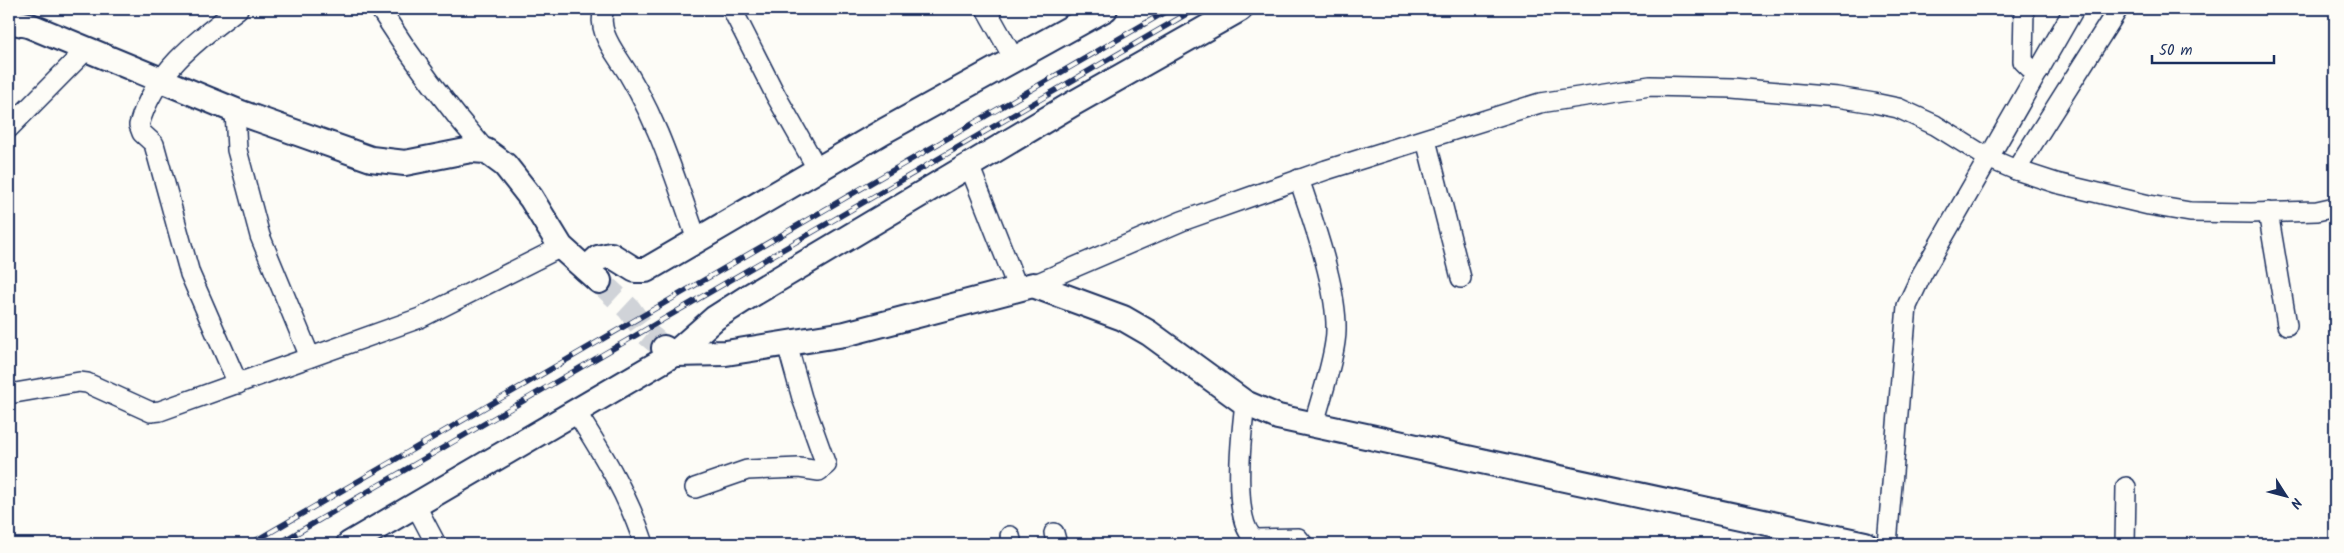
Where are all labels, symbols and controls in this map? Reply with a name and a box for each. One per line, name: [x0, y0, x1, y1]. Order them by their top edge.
scale bar: [2152, 32, 2274, 64]
text: 50 m: [2159, 39, 2193, 63]
north arrow: [2262, 470, 2312, 520]
text: N: [2284, 493, 2307, 513]

